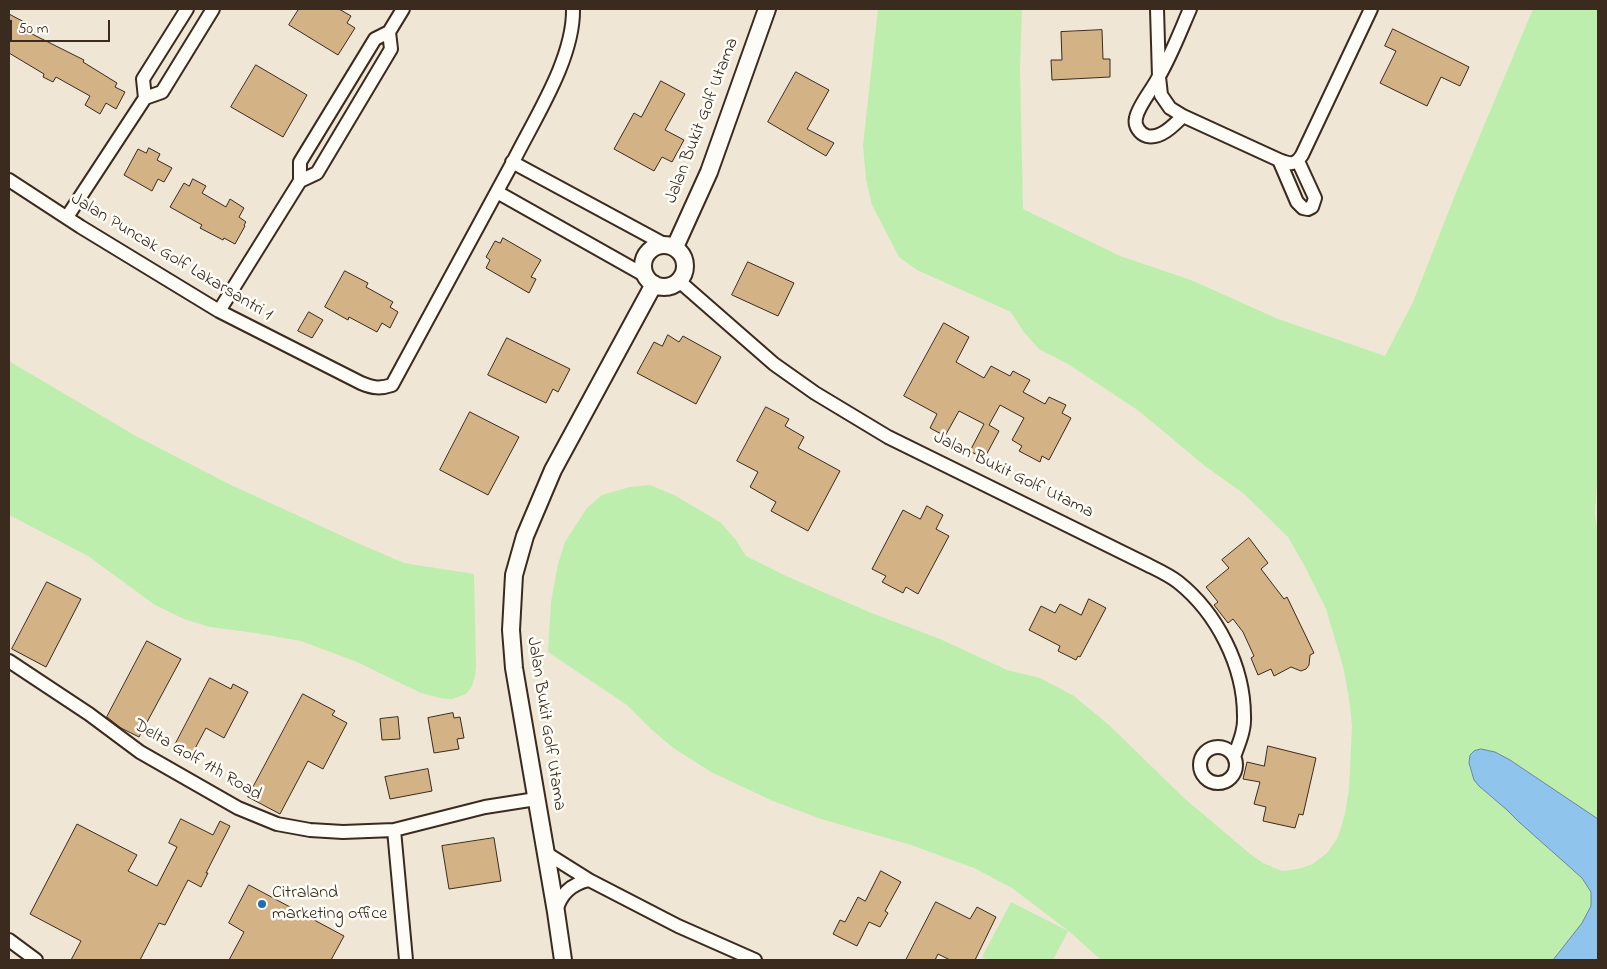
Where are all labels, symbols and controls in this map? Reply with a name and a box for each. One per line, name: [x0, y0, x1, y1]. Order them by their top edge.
scale bar: [12, 10, 112, 42]
text: 50 m: [18, 18, 48, 40]
street label: Jalan Bukit Golf Utama: [661, 35, 745, 207]
street label: Jalan Puncak Golf Lakarsantri 1: [66, 189, 276, 327]
street label: Jalan Bukit Golf Utama: [929, 428, 1097, 524]
street label: Jalan Bukit Golf Utama: [521, 636, 569, 812]
street label: Delta Golf 1th Road: [129, 716, 265, 806]
place label: Citraland marketing office: [272, 883, 387, 926]
marker: Citraland marketing office: [256, 898, 268, 910]

